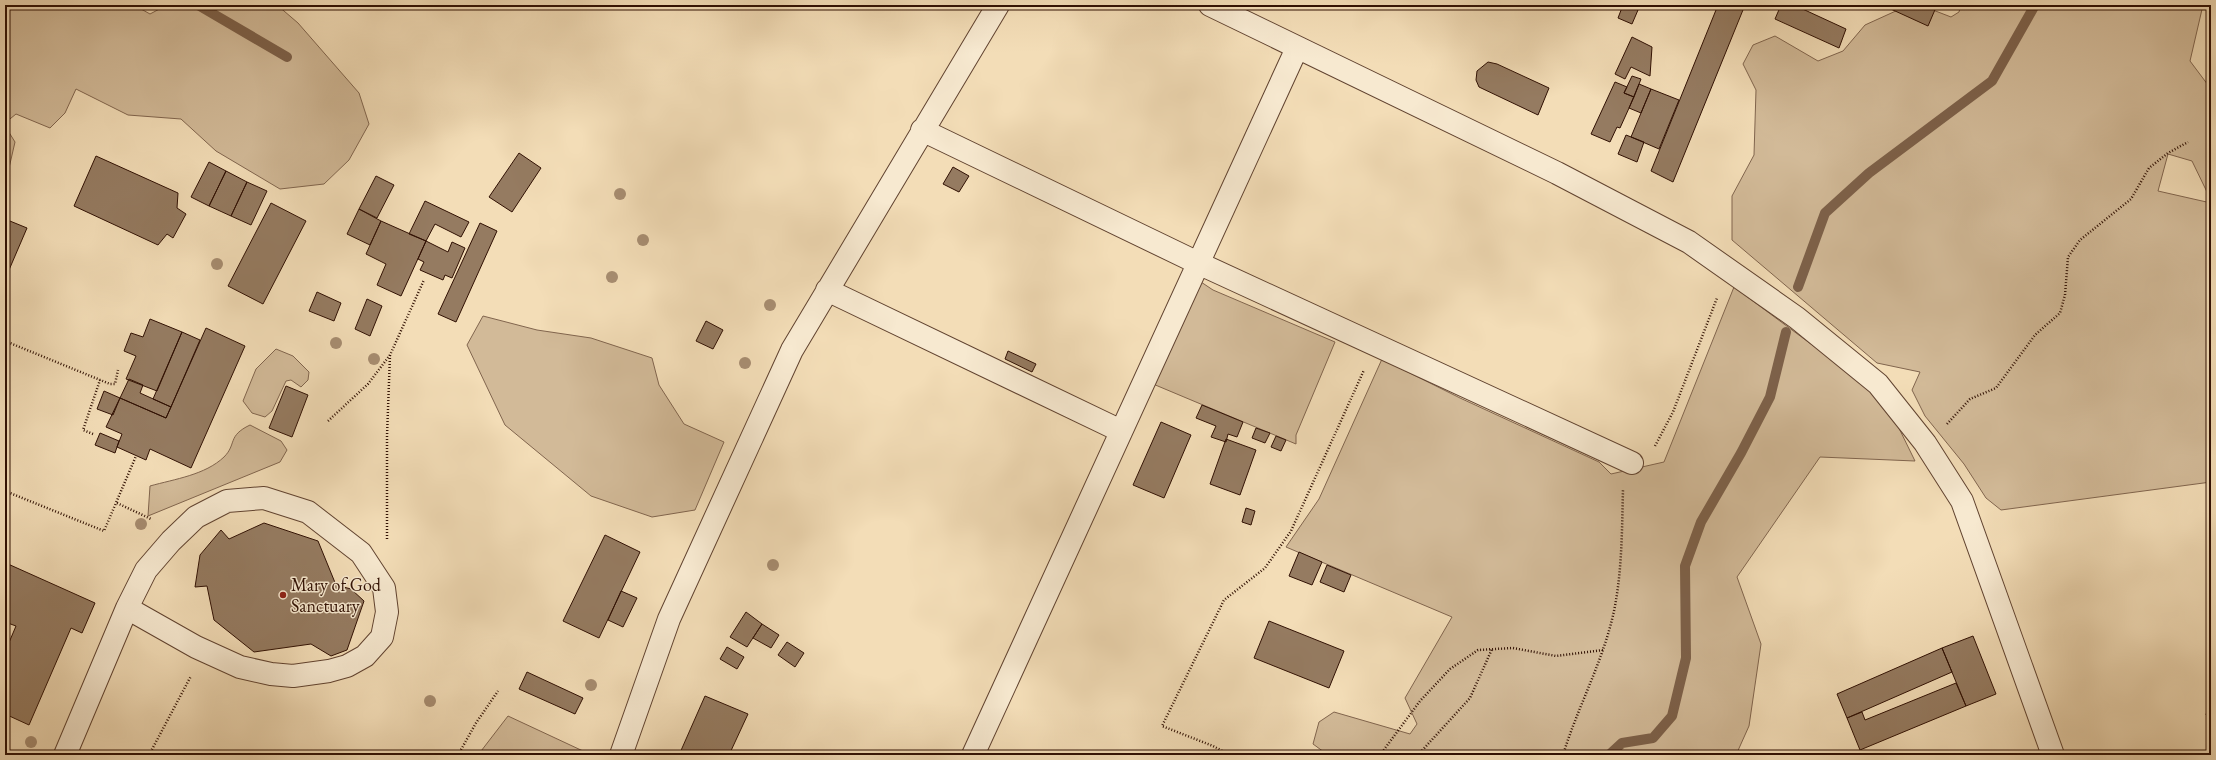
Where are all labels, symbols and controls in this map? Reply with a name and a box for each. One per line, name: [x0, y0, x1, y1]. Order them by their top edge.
place label: Mary of God Sanctuary: [291, 573, 382, 617]
marker: Mary of God Sanctuary: [278, 590, 288, 600]

